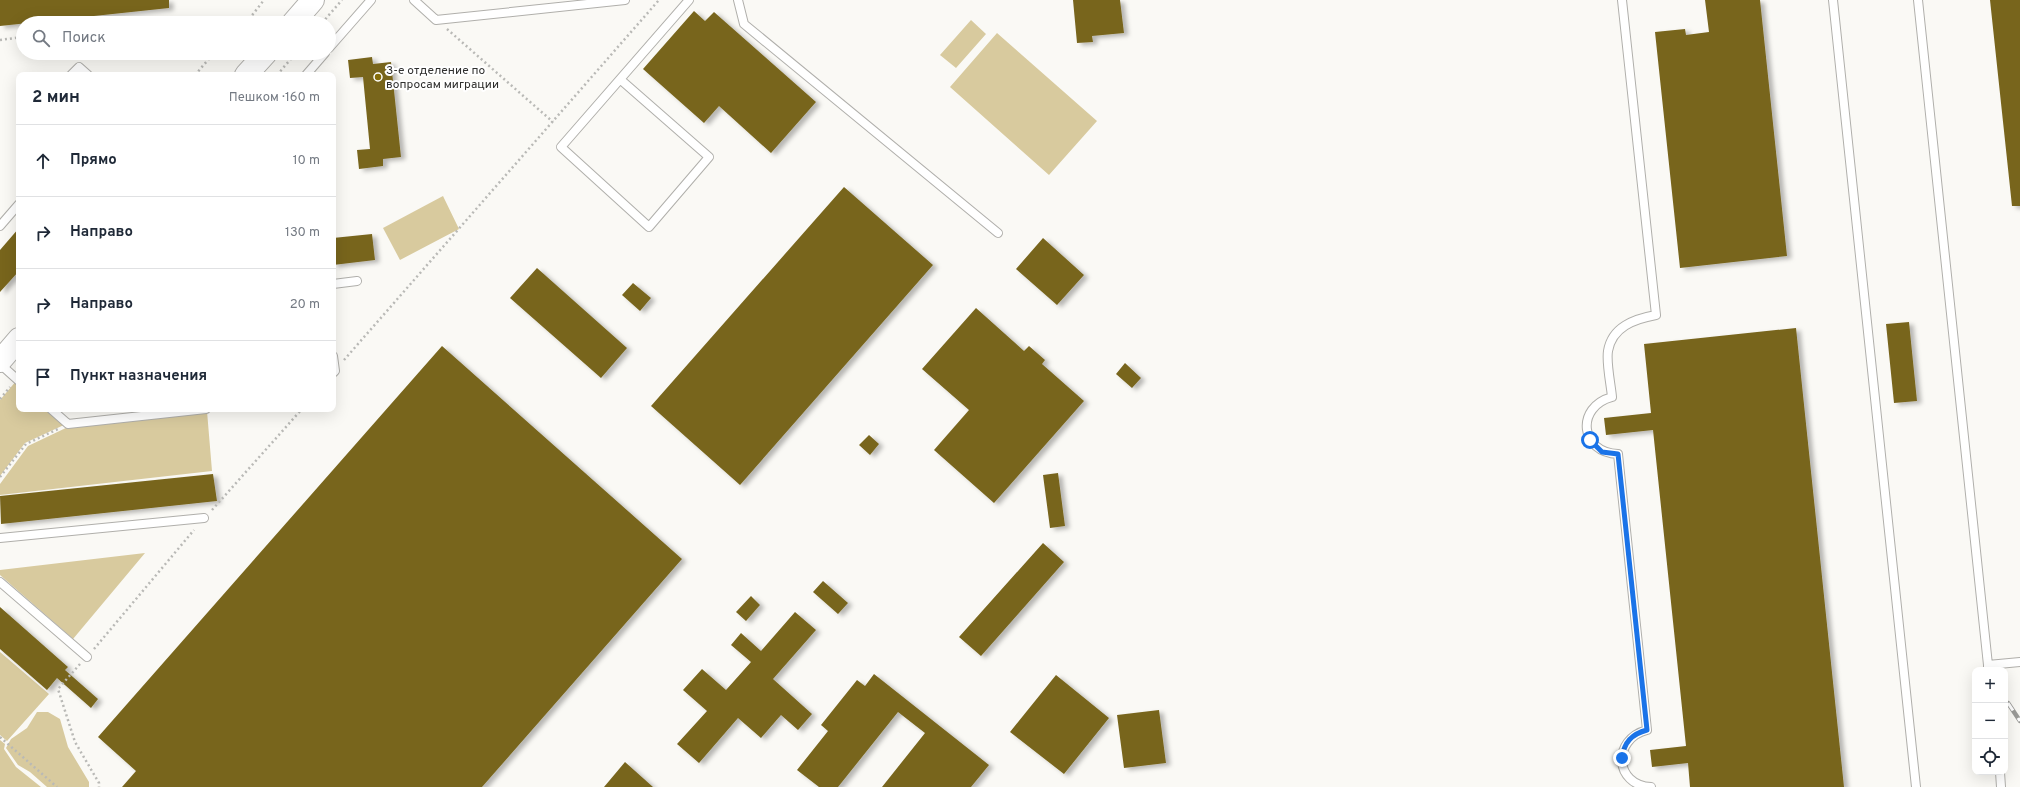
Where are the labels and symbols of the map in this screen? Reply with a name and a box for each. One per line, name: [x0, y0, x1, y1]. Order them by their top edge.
place label: 3-е отделение по вопросам миграции: [386, 63, 499, 93]
marker: 3-е отделение по вопросам миграции: [373, 72, 383, 82]
route start: [1581, 431, 1599, 449]
route end: [1613, 749, 1631, 767]

